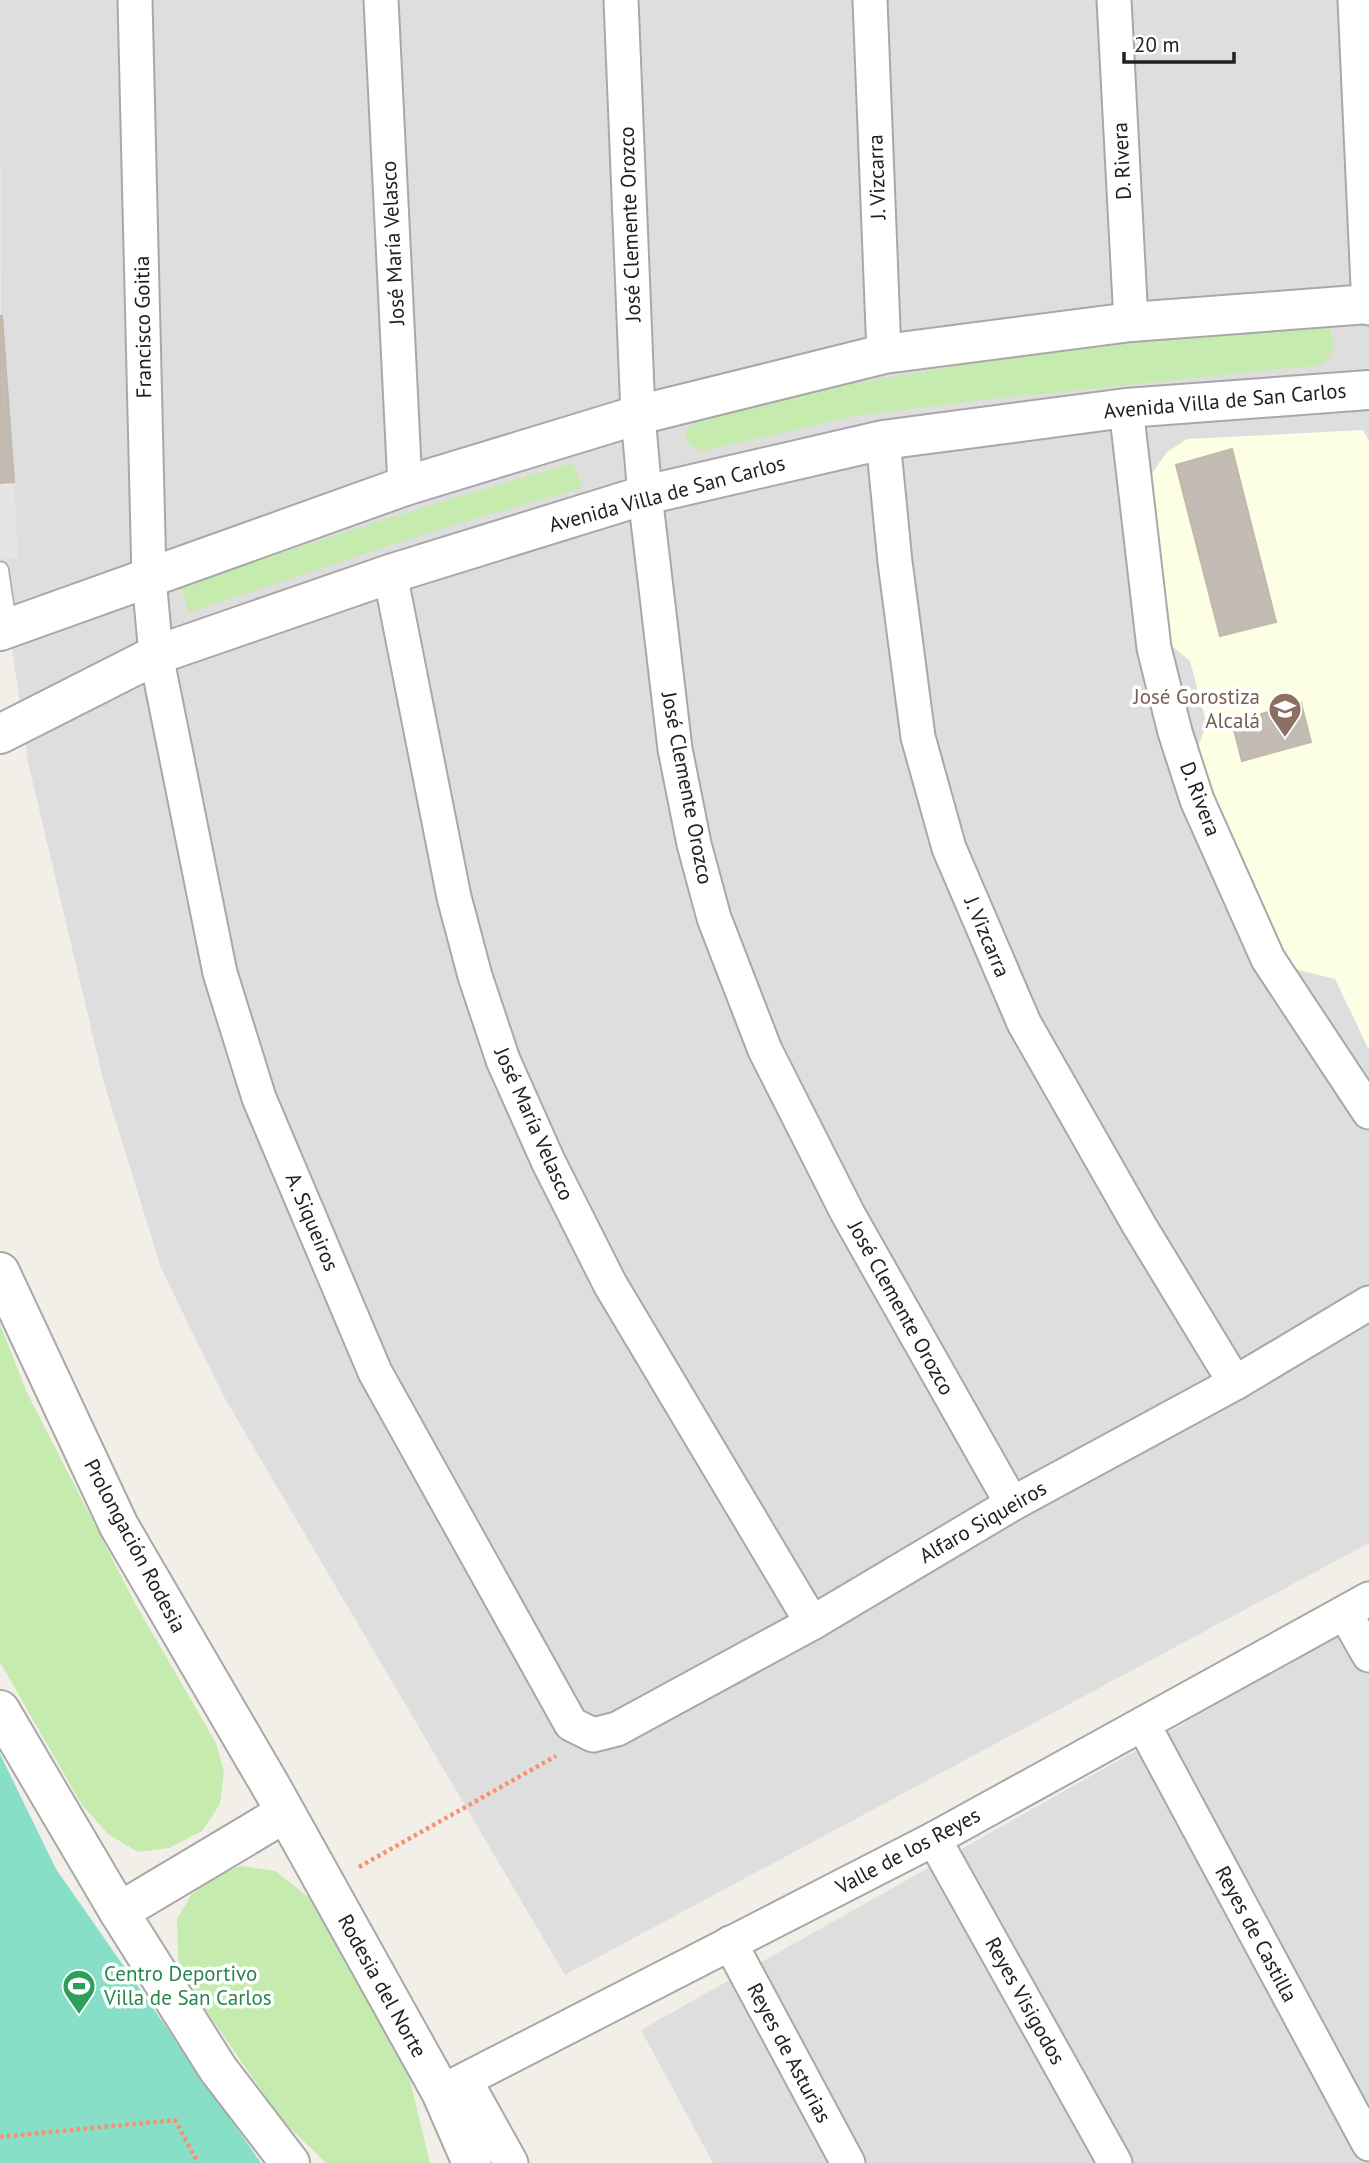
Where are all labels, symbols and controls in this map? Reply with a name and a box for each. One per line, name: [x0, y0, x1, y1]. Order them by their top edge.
scale bar: [1124, 21, 1234, 65]
text: 20 m: [1134, 31, 1180, 58]
street label: D. Rivera: [1106, 121, 1137, 201]
street label: José Clemente Orozco: [613, 126, 646, 323]
street label: J. Vizcarra: [862, 134, 892, 221]
street label: José María Velasco: [375, 160, 410, 327]
street label: Francisco Goitia: [128, 255, 157, 399]
street label: Avenida Villa de San Carlos: [1103, 376, 1347, 425]
street label: Avenida Villa de San Carlos: [546, 449, 788, 538]
place label: José Gorostiza Alcalá: [1133, 683, 1260, 734]
street label: José Clemente Orozco: [655, 688, 719, 886]
school or university icon: José Gorostiza Alcalá: [1266, 690, 1304, 739]
street label: D. Rivera: [1174, 758, 1227, 840]
street label: J. Vizcarra: [958, 891, 1017, 981]
street label: José María Velasco: [488, 1042, 580, 1205]
street label: A. Siqueiros: [280, 1169, 345, 1275]
street label: José Clemente Orozco: [842, 1215, 961, 1400]
street label: Prolongación Rodesia: [78, 1454, 193, 1637]
street label: Alfaro Siqueiros: [914, 1474, 1051, 1569]
street label: Valle de los Reyes: [830, 1801, 985, 1901]
street label: Reyes de Castilla: [1209, 1861, 1304, 2006]
street label: Rodesia del Norte: [332, 1909, 433, 2062]
street label: Reyes Visigodos: [979, 1932, 1072, 2069]
place label: Centro Deportivo Villa de San Carlos: [103, 1960, 272, 2011]
sports icon: Centro Deportivo Villa de San Carlos: [60, 1967, 98, 2016]
street label: Reyes de Asturias: [741, 1978, 838, 2127]

